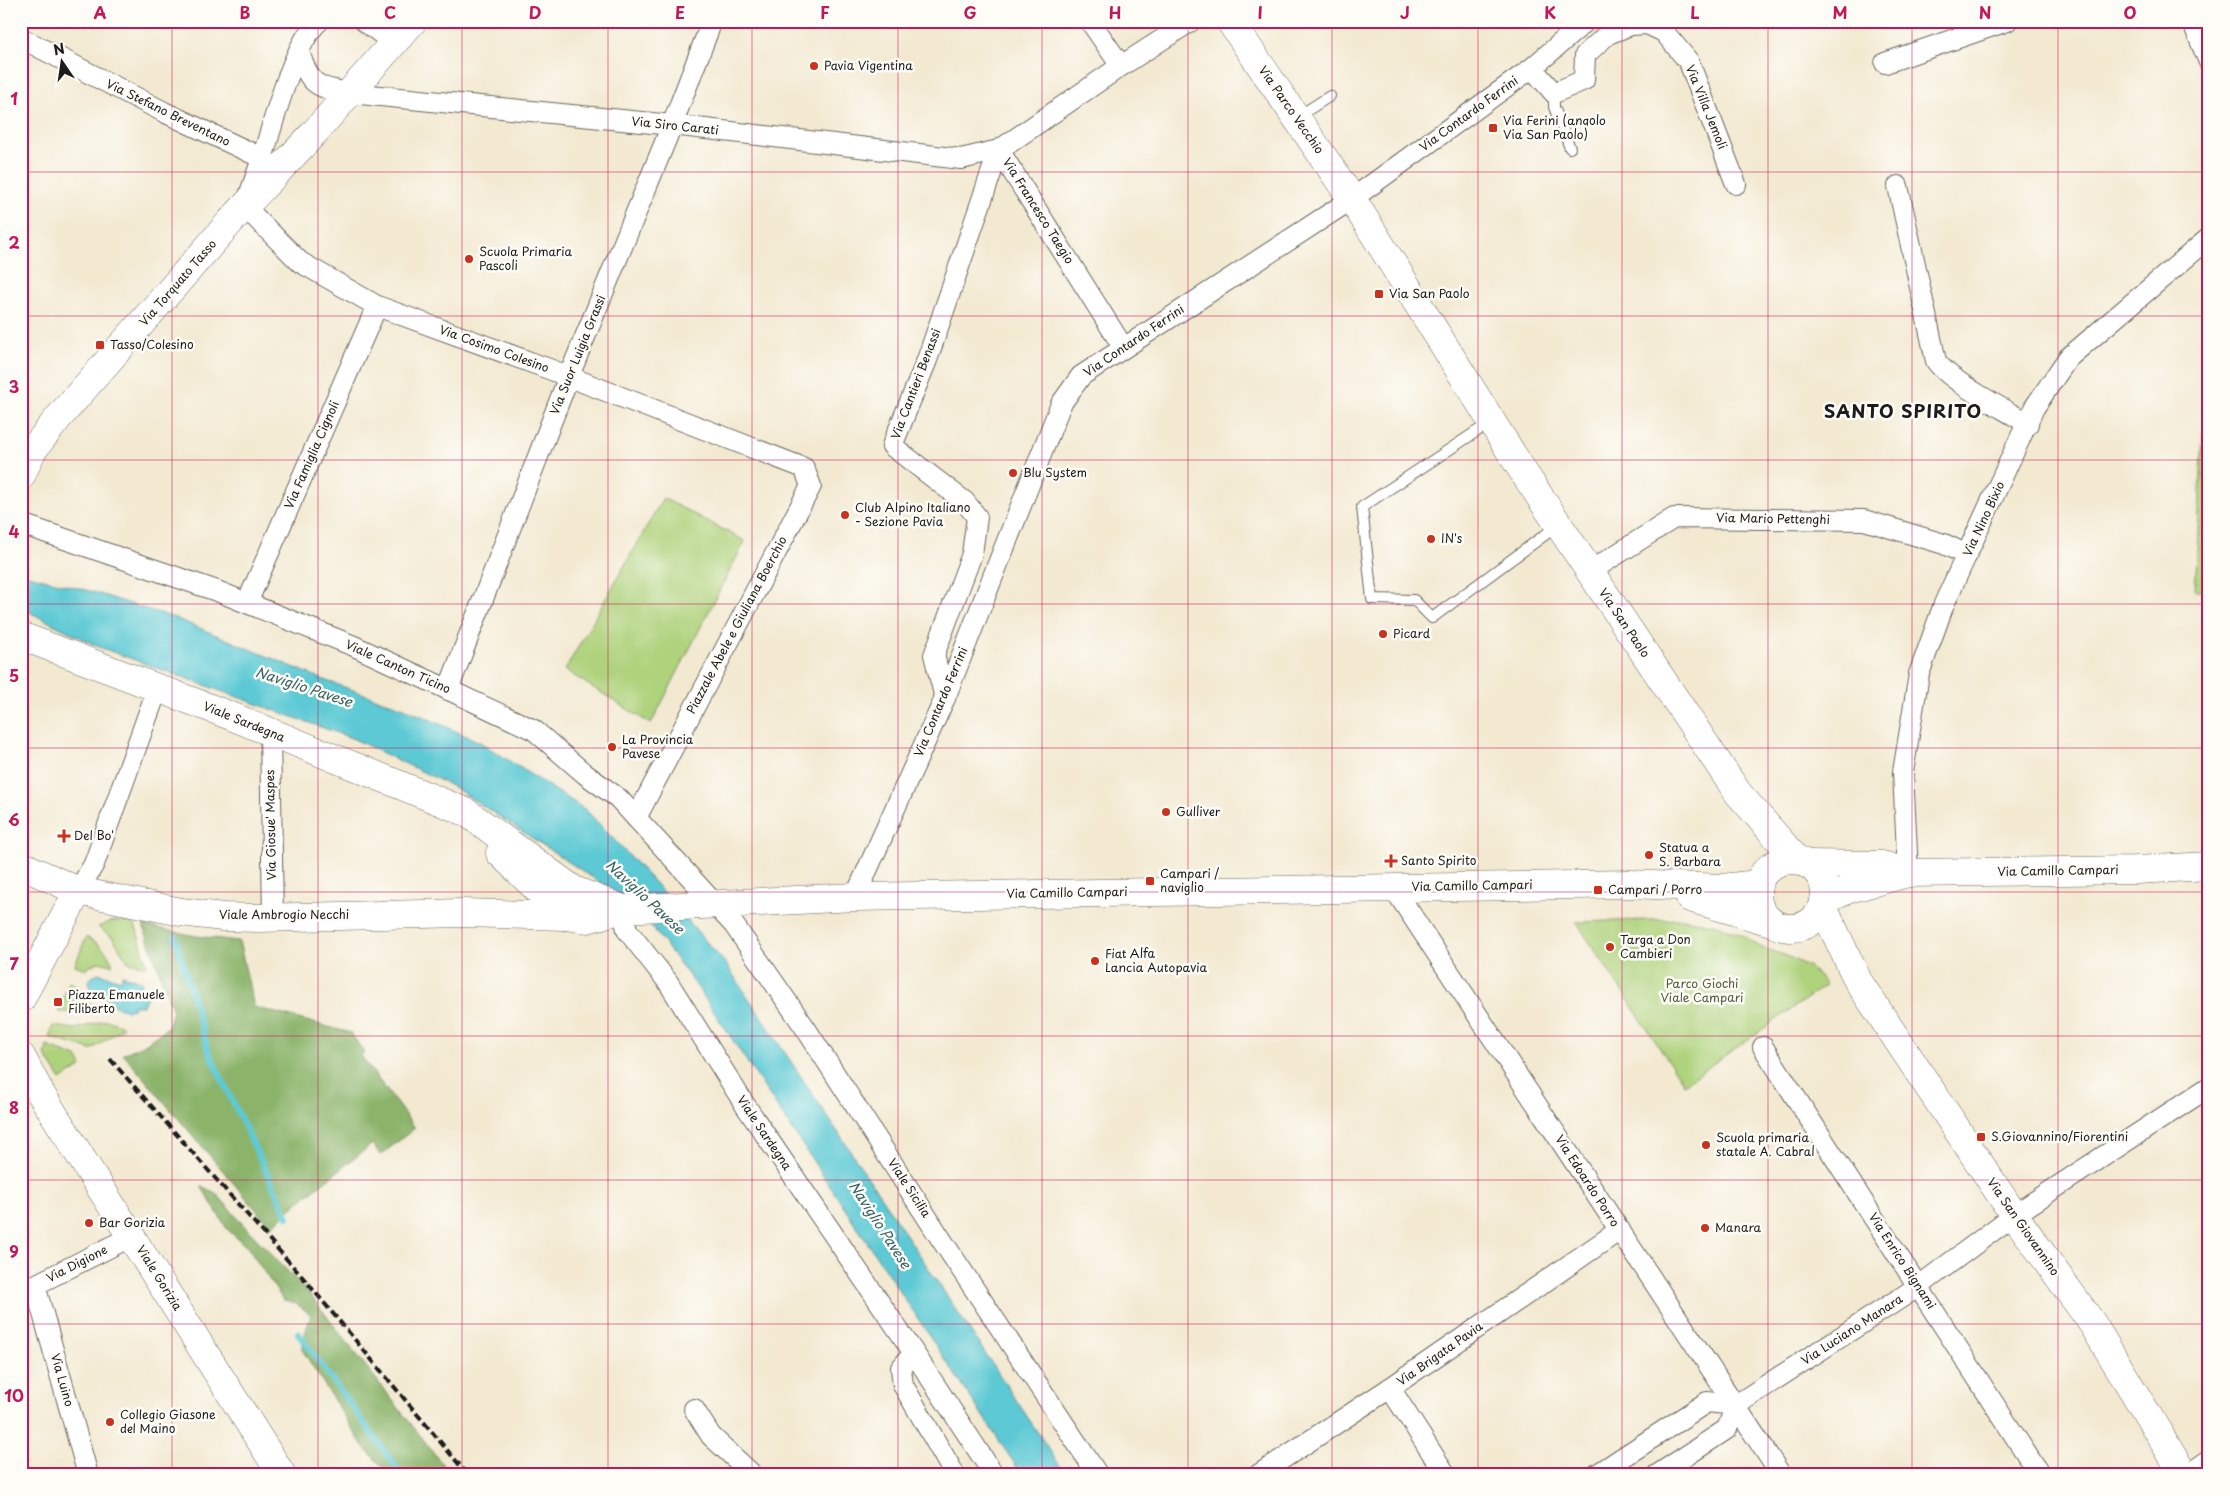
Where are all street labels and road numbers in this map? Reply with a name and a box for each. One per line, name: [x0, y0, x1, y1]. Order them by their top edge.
street label: Via Parco Vecchio: [1255, 62, 1329, 157]
street label: Via Villa Jemoli: [1682, 62, 1732, 152]
street label: Via Contardo Ferrini: [1415, 71, 1521, 155]
street label: Via Stefano Breventano: [103, 74, 234, 150]
street label: Via Siro Carati: [631, 111, 720, 139]
street label: Via Francesco Taegio: [999, 154, 1079, 267]
street label: Via Torquato Tasso: [134, 235, 220, 330]
street label: Via Suor Luigia Grassi: [545, 292, 609, 417]
street label: Via Contardo Ferrini: [1079, 300, 1187, 381]
street label: Via Cosimo Colesino: [437, 320, 552, 376]
street label: Via Cantieri Benassi: [886, 326, 945, 442]
street label: Via Famiglia Cignoli: [279, 398, 343, 512]
street label: Via Nino Bixio: [1958, 478, 2009, 559]
street label: Via Mario Pettenghi: [1716, 508, 1830, 528]
street label: Piazzale Abele e Giuliana Boerchio: [681, 532, 791, 717]
street label: Via San Paolo: [1595, 584, 1655, 661]
street label: Viale Canton Ticino: [343, 635, 454, 698]
street label: Via Contardo Ferrini: [909, 644, 971, 759]
street label: Viale Sardegna: [201, 696, 288, 746]
street label: Via Giosue' Maspes: [260, 769, 280, 881]
street label: Via Camillo Campari: [1997, 860, 2119, 880]
street label: Via Camillo Campari: [1411, 875, 1533, 895]
street label: Via Camillo Campari: [1006, 882, 1128, 902]
street label: Viale Ambrogio Necchi: [219, 905, 349, 923]
street label: Viale Sardegna: [733, 1091, 797, 1174]
street label: Via Edoardo Porro: [1551, 1131, 1625, 1230]
street label: Viale Sicilia: [884, 1154, 936, 1221]
street label: Via San Giovannino: [1983, 1174, 2065, 1279]
street label: Via Enrico Bignami: [1865, 1209, 1941, 1312]
street label: Via Digione: [43, 1240, 110, 1286]
street label: Viale Gorizia: [133, 1241, 187, 1314]
street label: Via Luciano Manara: [1797, 1289, 1906, 1369]
street label: Via Brigata Pavia: [1393, 1317, 1486, 1390]
street label: Via Luino: [47, 1351, 79, 1409]

